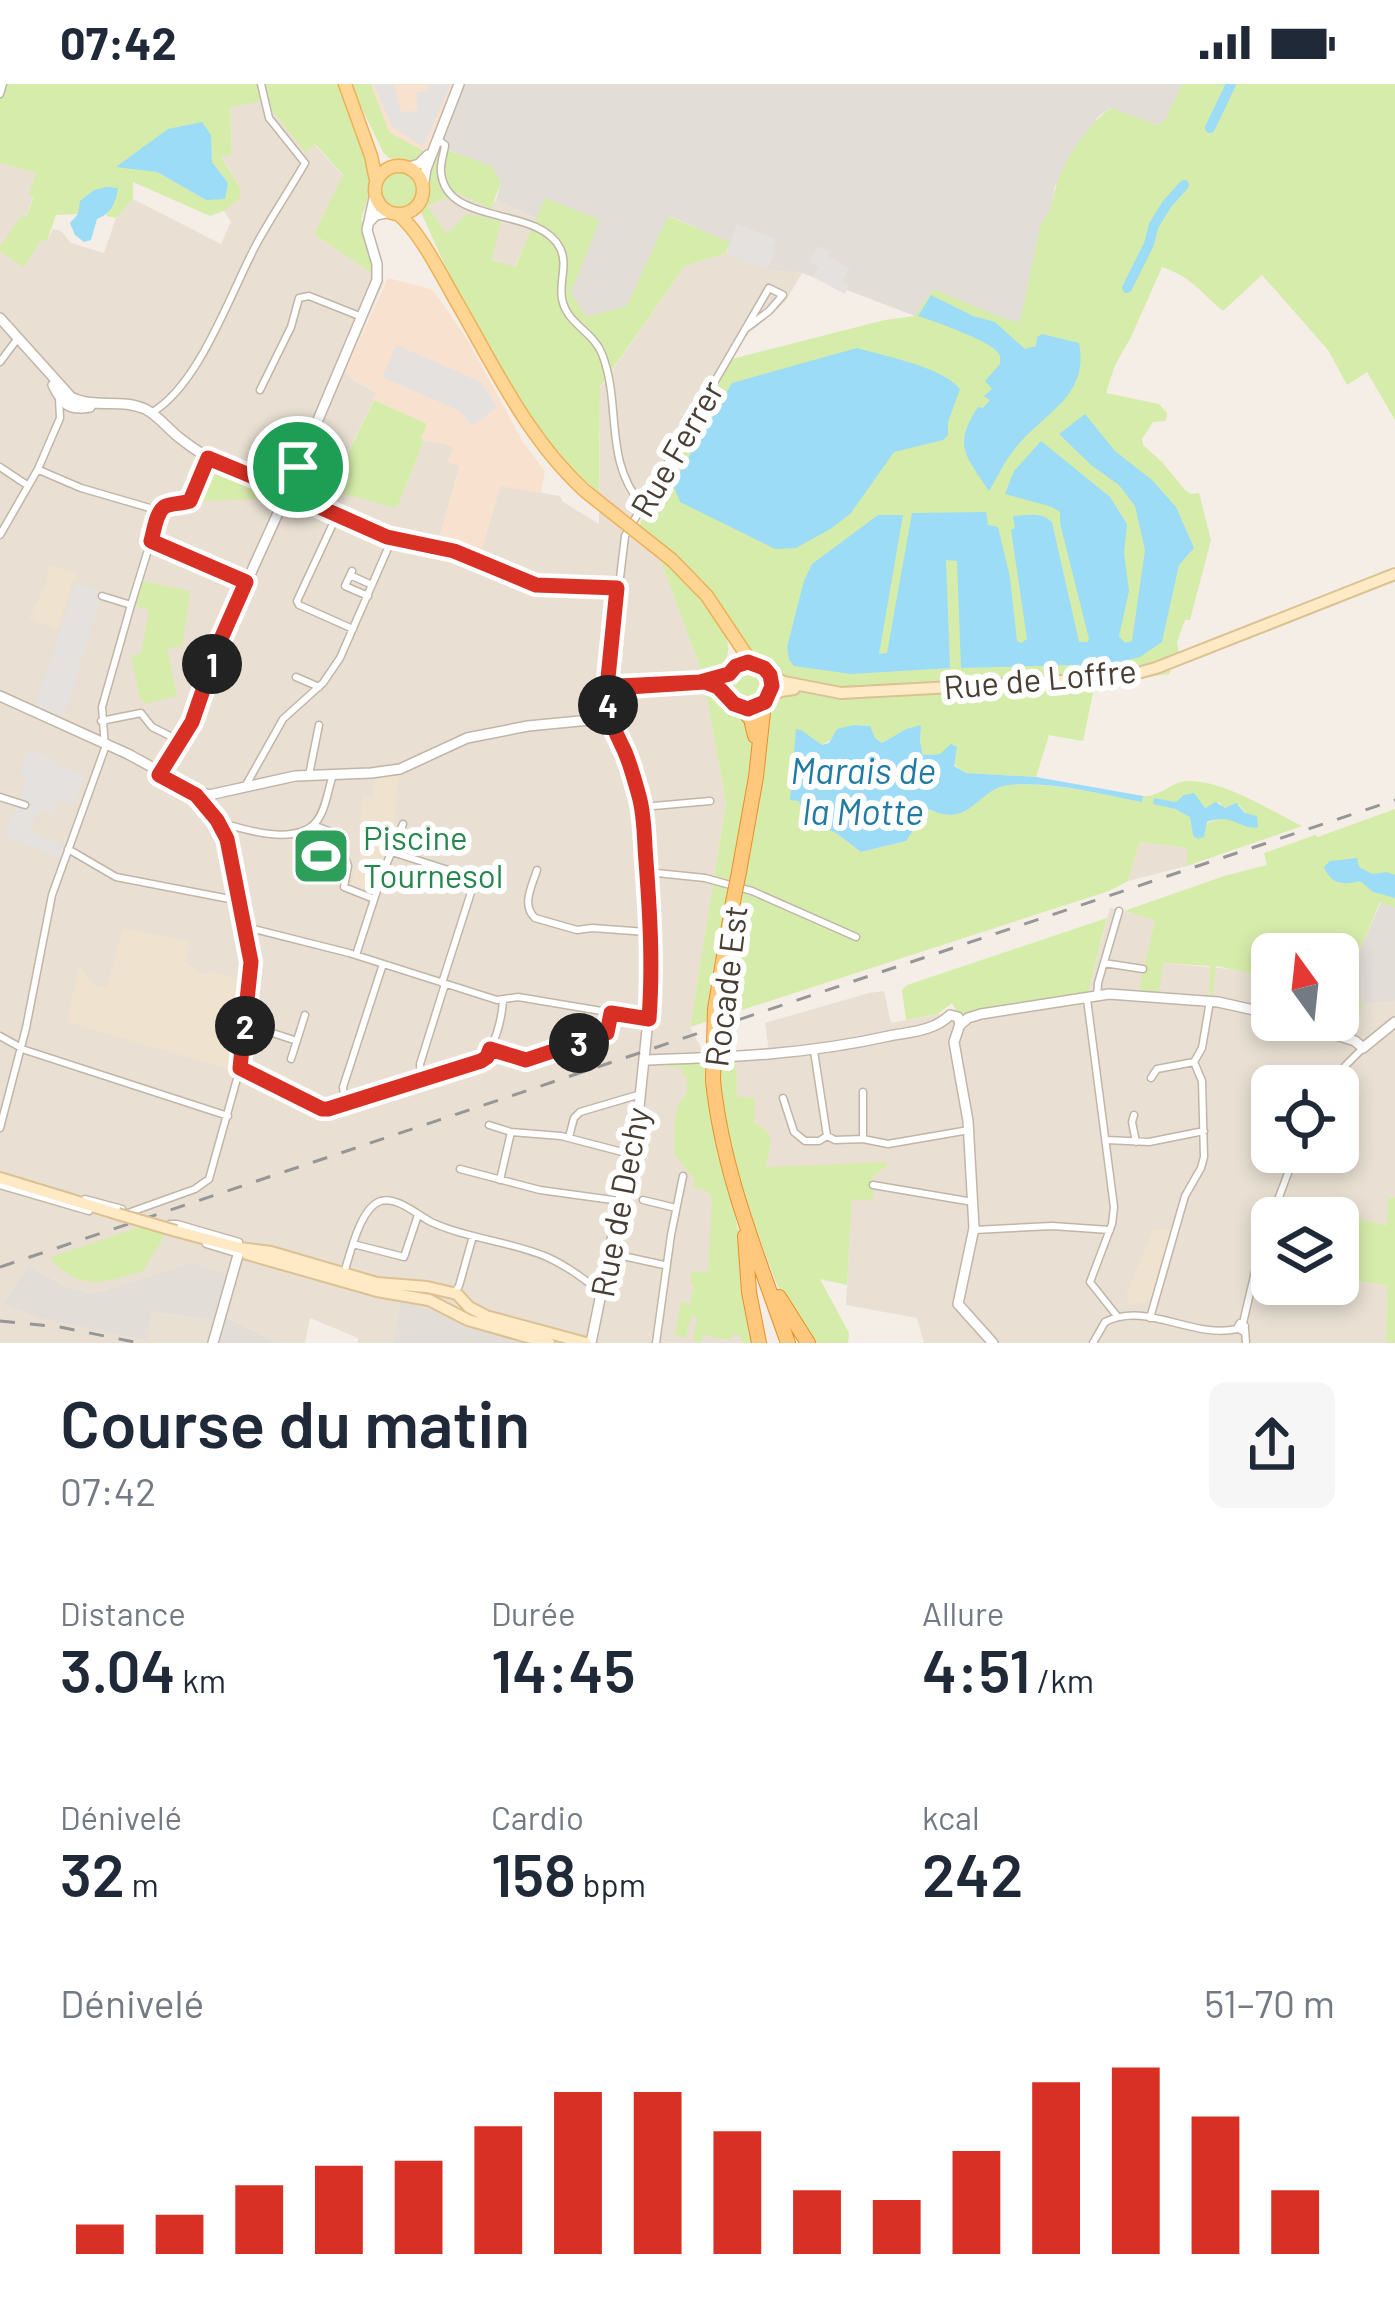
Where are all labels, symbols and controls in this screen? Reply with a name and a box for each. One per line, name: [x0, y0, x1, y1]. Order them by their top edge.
text: 07:42: [60, 15, 177, 69]
street label: Rue Ferrer: [621, 373, 731, 523]
pin: [247, 416, 349, 518]
icon: arrive: [265, 434, 331, 500]
pin: 1: [182, 634, 242, 694]
text: 1: [206, 644, 218, 684]
street label: Rue de Loffre: [942, 650, 1138, 706]
pin: 4: [578, 675, 638, 735]
text: 4: [598, 685, 618, 725]
water label: Marais de la Motte: [790, 748, 936, 832]
place label: Piscine Tournesol: [363, 817, 503, 895]
sports icon: Piscine Tournesol: [290, 825, 352, 887]
street label: Rocade Est: [695, 903, 755, 1069]
north arrow: [1251, 933, 1359, 1041]
map controls: [1251, 933, 1359, 1305]
pin: 2: [215, 996, 275, 1056]
text: 2: [236, 1006, 254, 1046]
pin: 3: [549, 1013, 609, 1073]
text: 3: [570, 1023, 588, 1063]
button: locate: [1251, 1065, 1359, 1173]
street label: Rue de Dechy: [581, 1104, 657, 1300]
button: layers: [1251, 1197, 1359, 1305]
text: Course du matin: [60, 1382, 530, 1461]
button: share: [1209, 1382, 1335, 1508]
text: 07:42: [60, 1467, 156, 1514]
text: Distance: [60, 1593, 186, 1633]
text: Durée: [491, 1593, 576, 1633]
text: Allure: [922, 1593, 1004, 1633]
text: 3.04: [60, 1633, 176, 1705]
text: 14:45: [491, 1633, 635, 1705]
text: 4:51: [922, 1633, 1030, 1705]
text: km: [176, 1660, 226, 1700]
text: /km: [1030, 1660, 1094, 1700]
text: Dénivelé: [60, 1797, 182, 1837]
text: Cardio: [491, 1797, 584, 1837]
text: kcal: [922, 1797, 980, 1837]
text: 32: [60, 1837, 125, 1909]
text: 158: [491, 1837, 576, 1909]
text: 242: [922, 1837, 1023, 1909]
text: m: [125, 1864, 159, 1904]
text: bpm: [576, 1864, 646, 1904]
text: Dénivelé: [60, 1979, 204, 2026]
text: 51–70 m: [1204, 1979, 1335, 2026]

